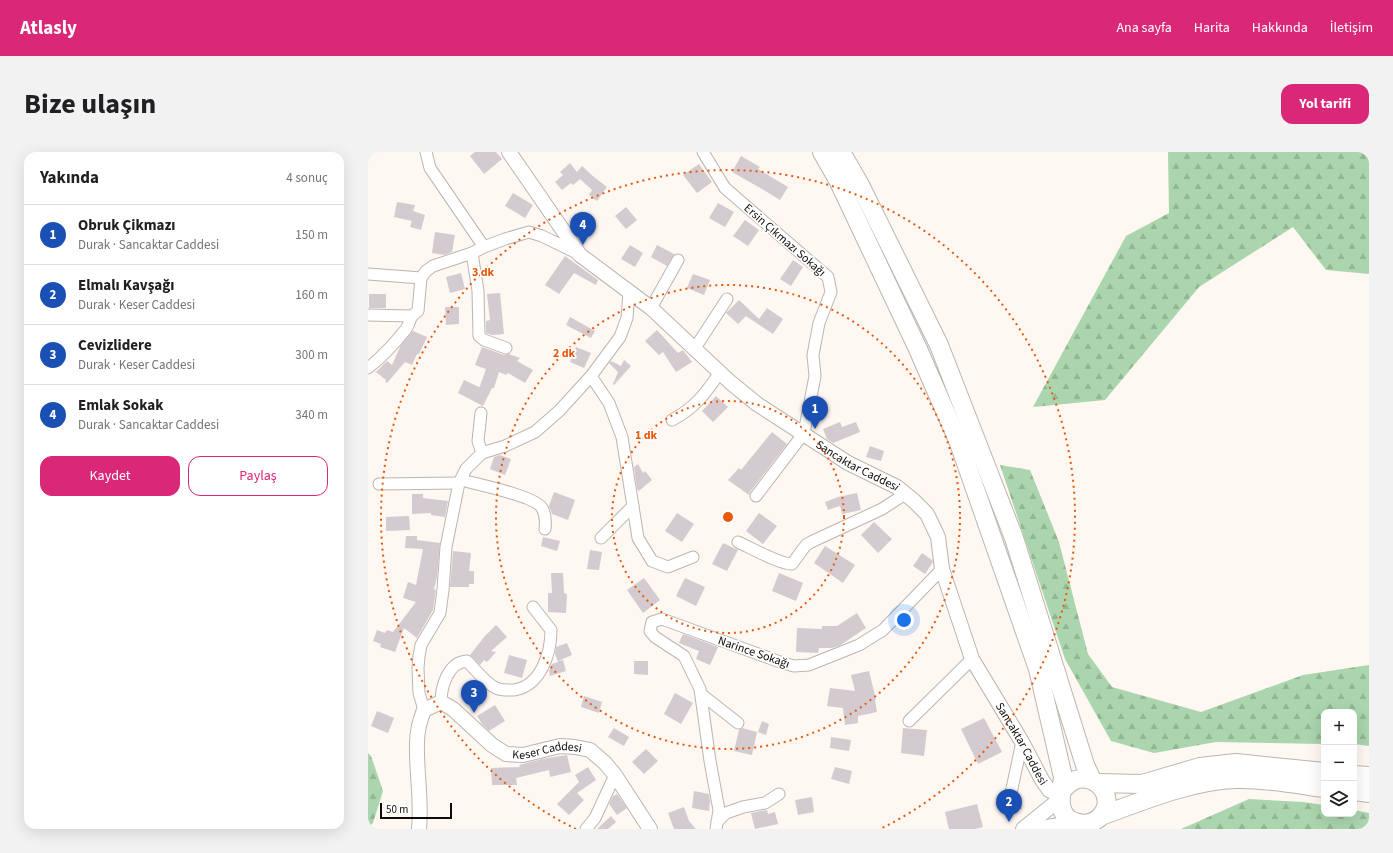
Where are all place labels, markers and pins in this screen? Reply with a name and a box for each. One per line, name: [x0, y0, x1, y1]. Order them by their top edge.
pin: 4: [570, 212, 596, 245]
pin: 1: [802, 396, 828, 429]
centre of rings: [721, 510, 735, 524]
pin: 3: [461, 680, 487, 713]
pin: 2: [996, 789, 1022, 822]

